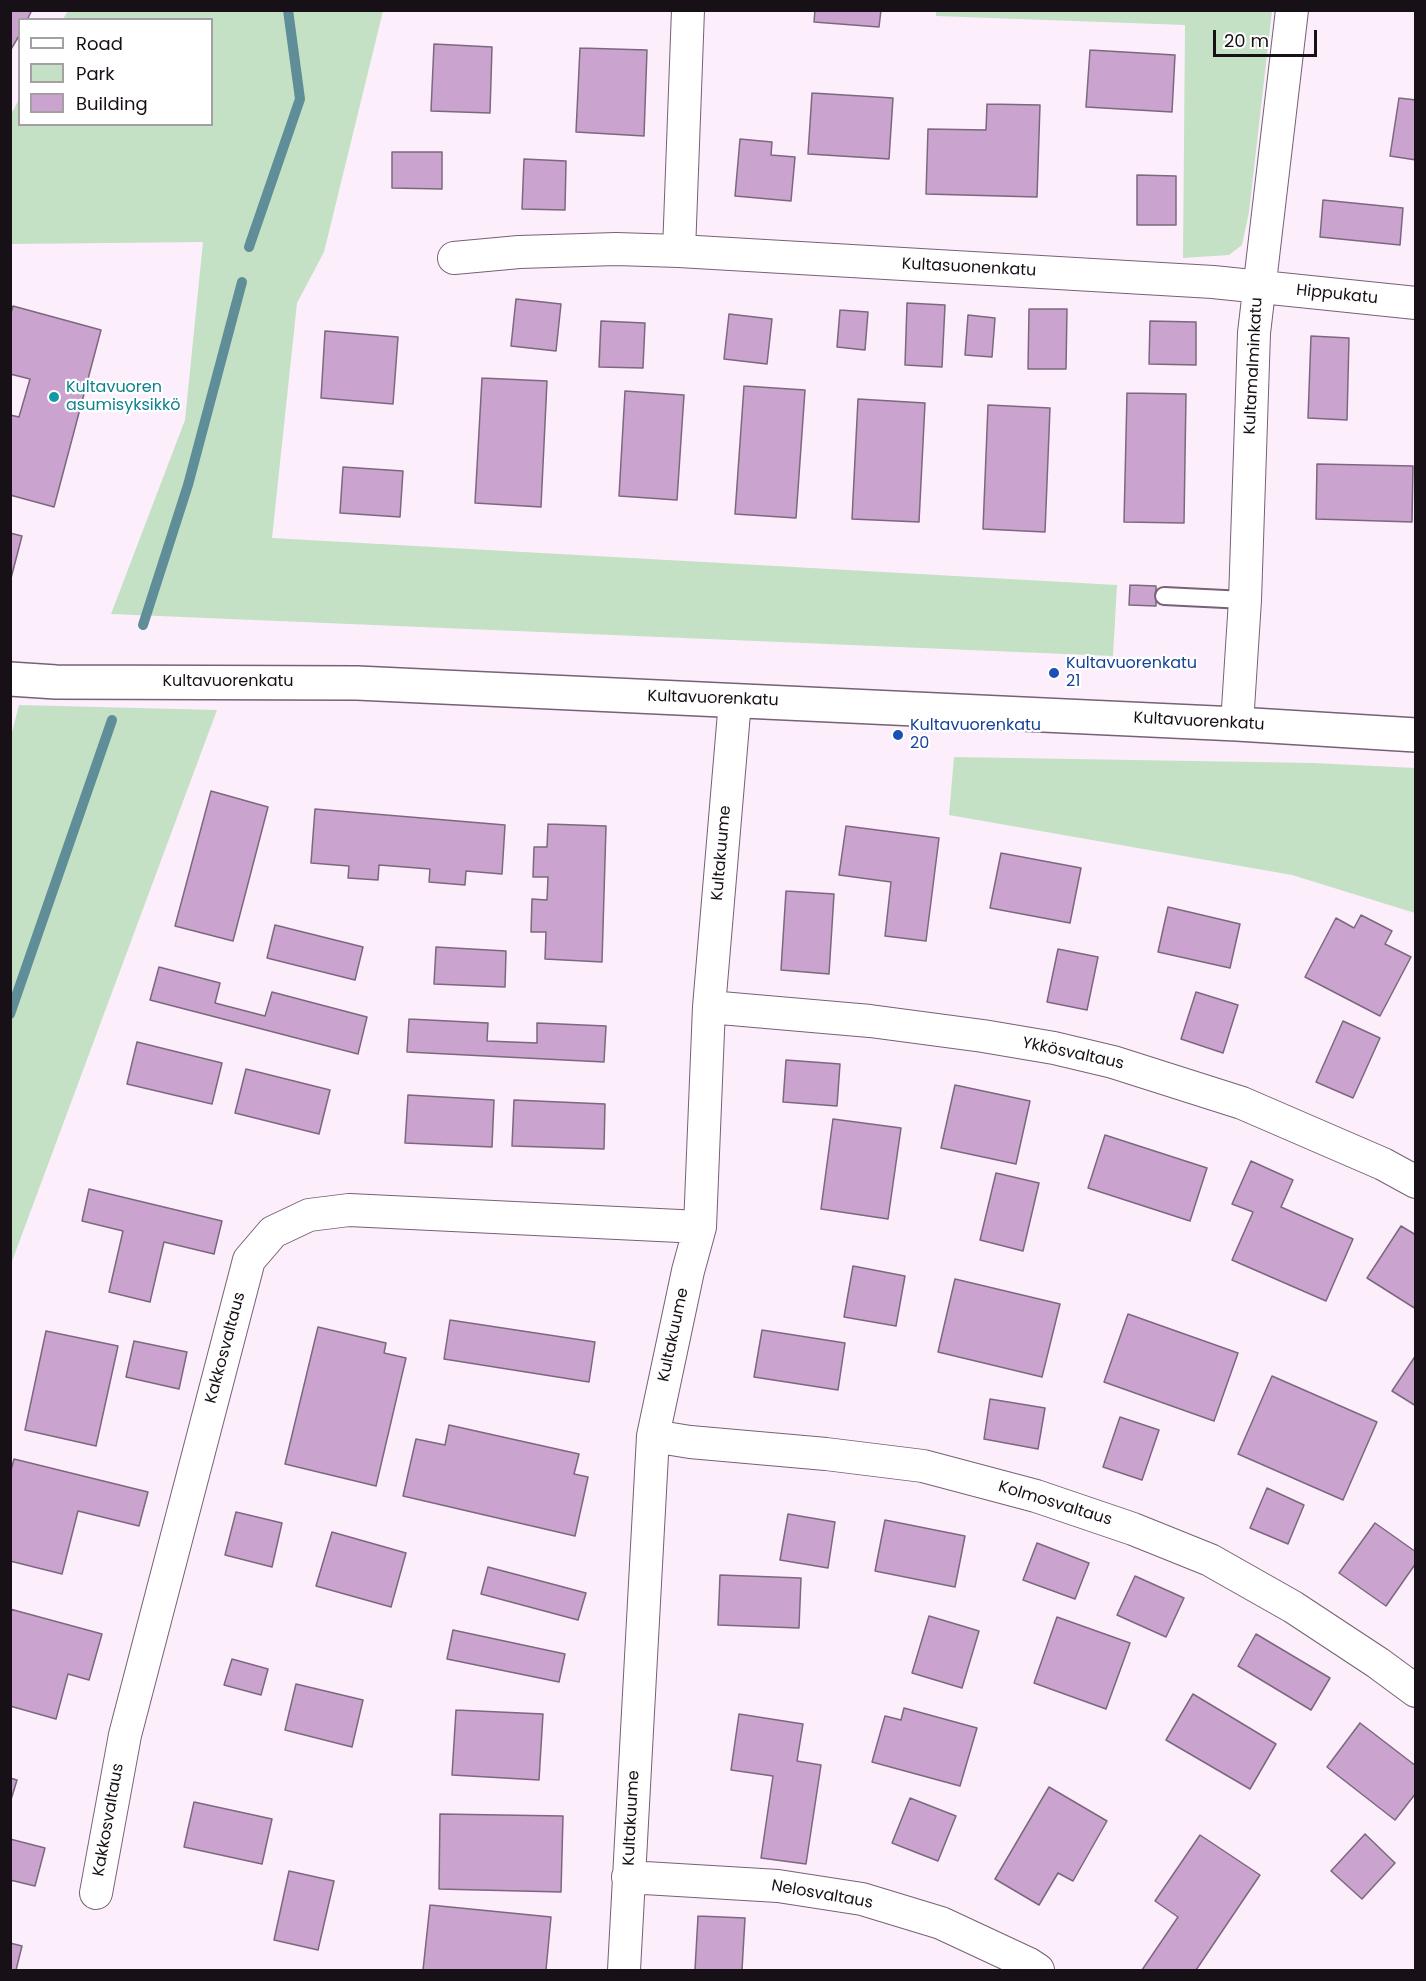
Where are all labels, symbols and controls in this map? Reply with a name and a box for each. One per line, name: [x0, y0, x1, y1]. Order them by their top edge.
legend: [18, 18, 213, 126]
scale bar: [1216, 18, 1320, 56]
text: 20 m: [1224, 28, 1269, 53]
text: Road: [76, 31, 123, 56]
text: Park: [76, 61, 115, 86]
text: Building: [76, 91, 148, 116]
street label: Kultasuonenkatu: [901, 255, 1037, 281]
street label: Hippukatu: [1295, 281, 1379, 309]
street label: Kultamalminkatu: [1241, 297, 1267, 435]
place label: Kultavuoren asumisyksikkö: [66, 378, 180, 416]
marker: Kultavuoren asumisyksikkö: [47, 390, 61, 404]
place label: Kultavuorenkatu 21: [1066, 654, 1197, 692]
marker: Kultavuorenkatu 21: [1047, 666, 1061, 680]
street label: Kultavuorenkatu: [162, 672, 294, 692]
street label: Kultavuorenkatu: [647, 687, 779, 711]
street label: Kultavuorenkatu: [1133, 709, 1265, 735]
place label: Kultavuorenkatu 20: [910, 716, 1041, 754]
marker: Kultavuorenkatu 20: [891, 728, 905, 742]
street label: Kultakuume: [708, 805, 736, 901]
street label: Ykkösvaltaus: [1020, 1034, 1126, 1074]
street label: Kultakuume: [655, 1286, 693, 1384]
street label: Kakkosvaltaus: [202, 1290, 250, 1406]
street label: Kolmosvaltaus: [996, 1478, 1114, 1530]
street label: Kakkosvaltaus: [90, 1762, 128, 1878]
street label: Kultakuume: [620, 1770, 644, 1866]
street label: Nelosvaltaus: [770, 1877, 874, 1913]

